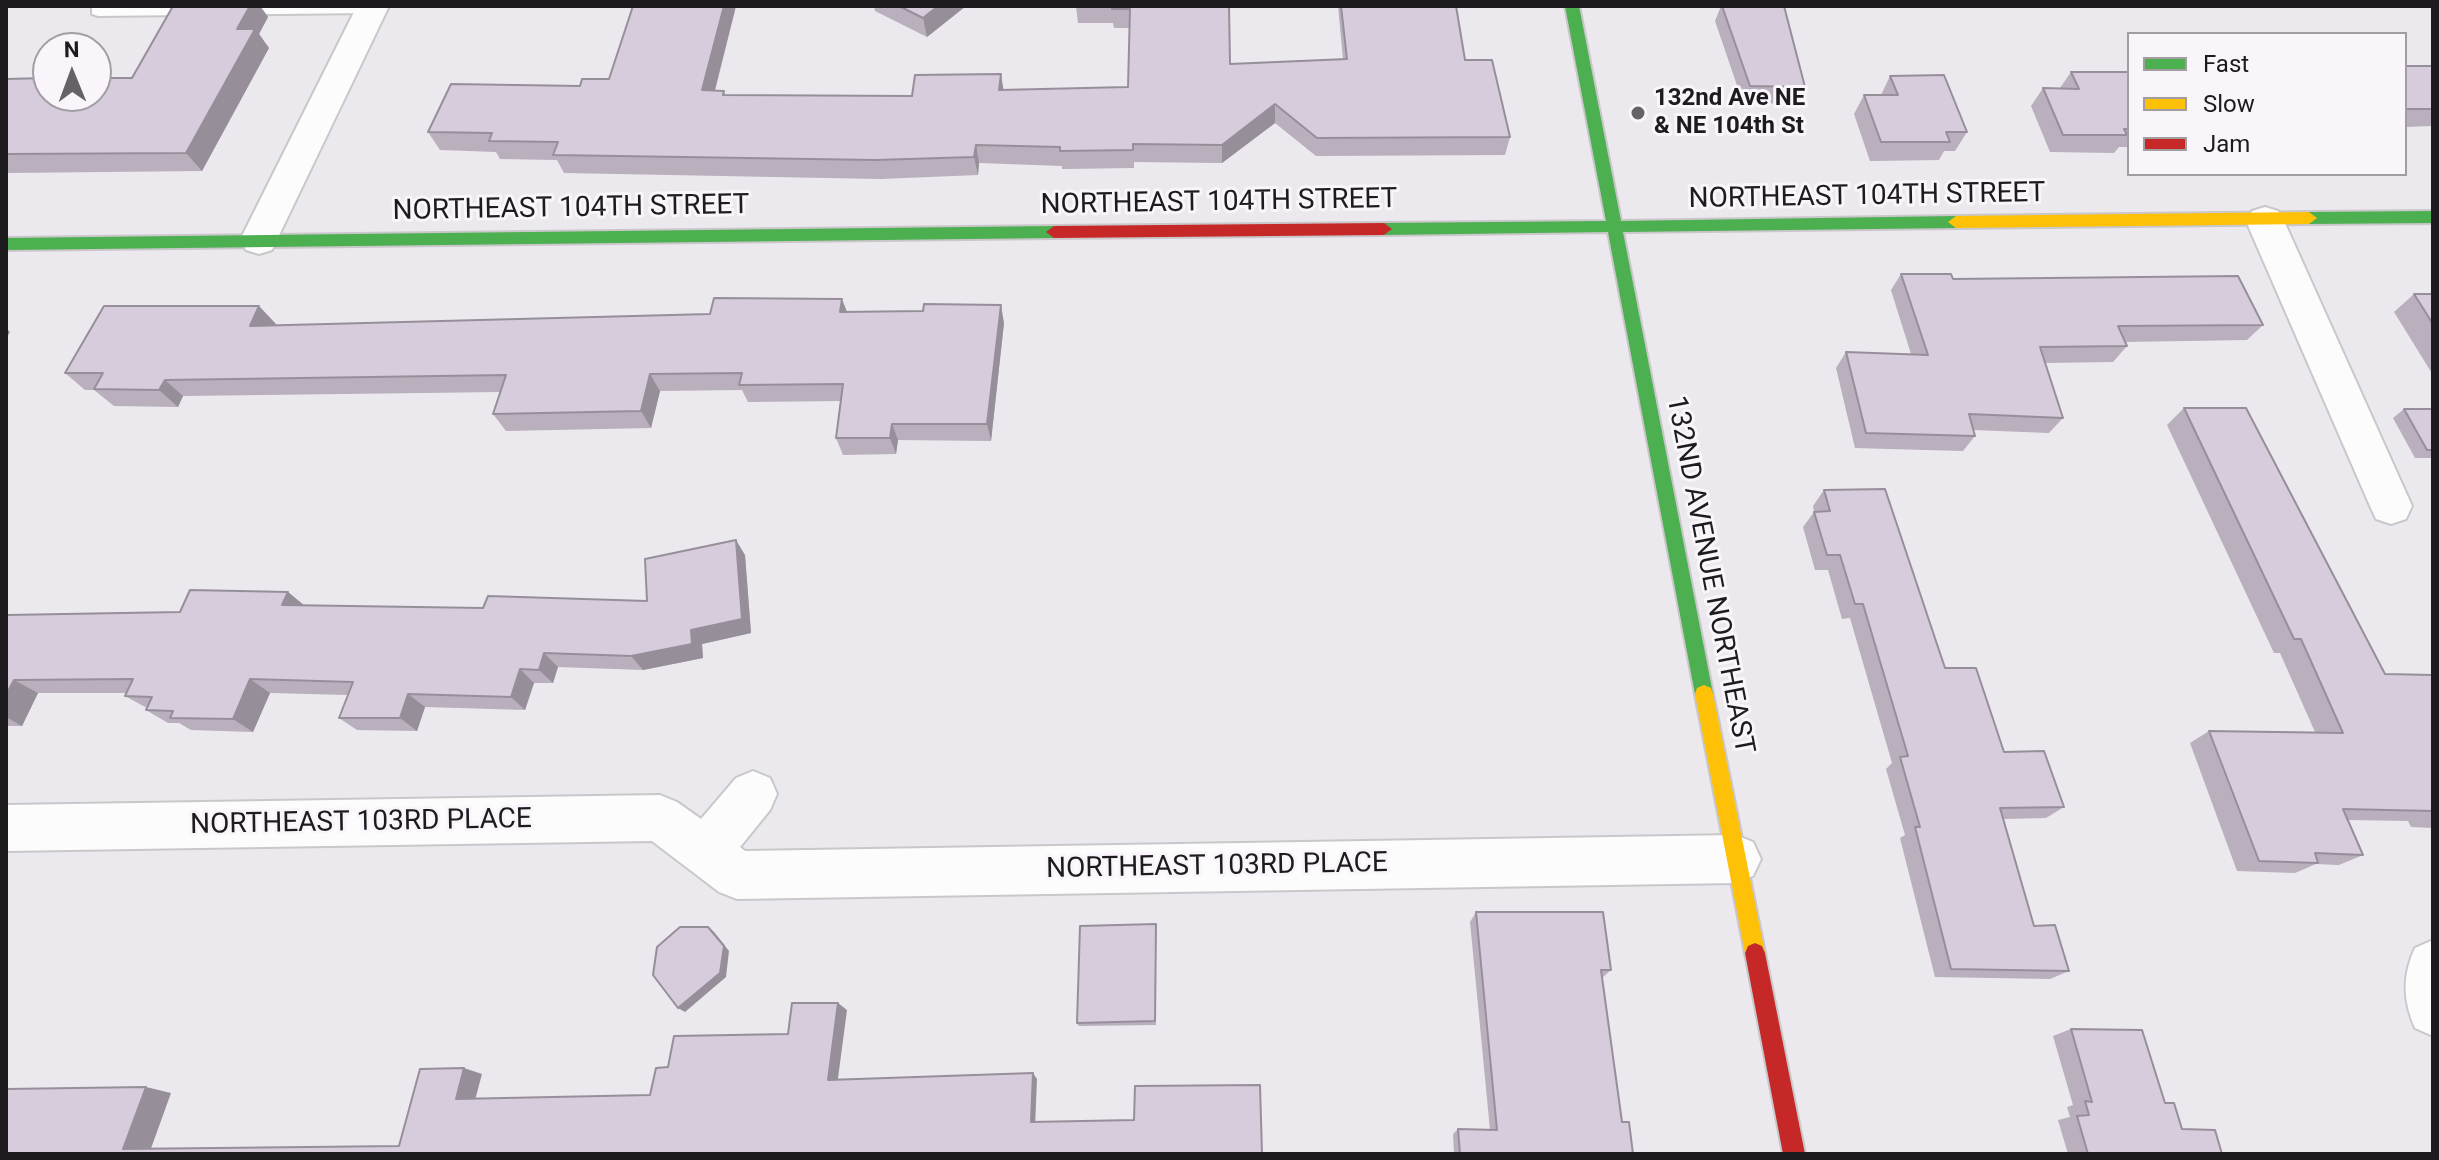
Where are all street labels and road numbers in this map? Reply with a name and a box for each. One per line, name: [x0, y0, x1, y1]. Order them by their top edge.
street label: NORTHEAST 104TH STREET: [1688, 177, 2046, 217]
street label: NORTHEAST 104TH STREET: [1040, 183, 1398, 223]
street label: NORTHEAST 104TH STREET: [392, 189, 750, 229]
street label: 132ND AVENUE NORTHEAST: [1658, 393, 1760, 757]
street label: NORTHEAST 103RD PLACE: [190, 803, 532, 843]
street label: NORTHEAST 103RD PLACE: [1046, 847, 1388, 887]

